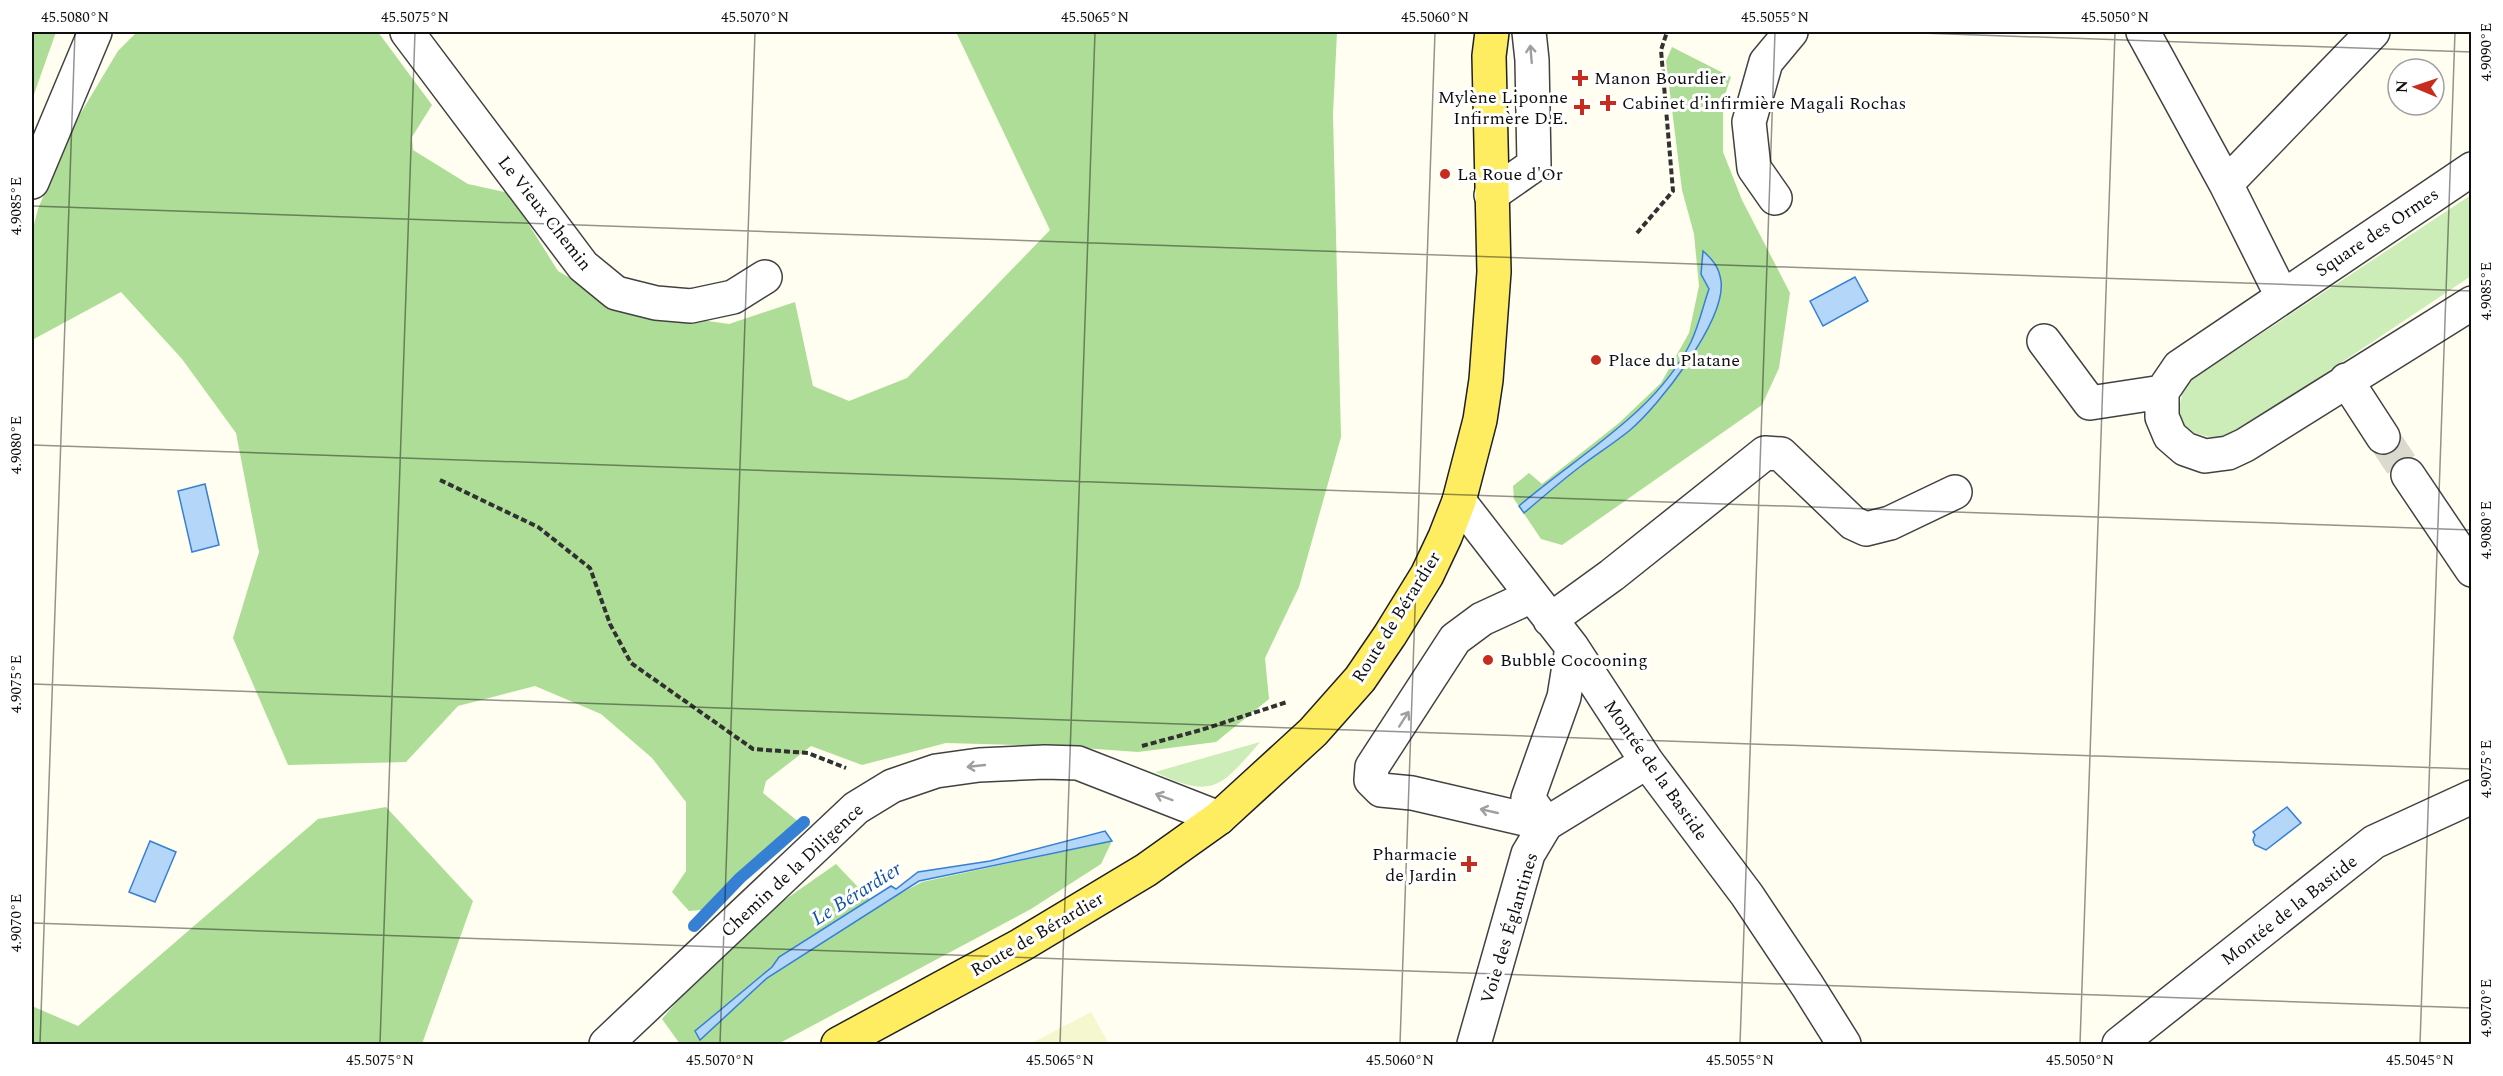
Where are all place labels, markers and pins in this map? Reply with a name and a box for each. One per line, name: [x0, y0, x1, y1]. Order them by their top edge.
place label: Manon Bourdier: [1594, 65, 1726, 92]
marker: Manon Bourdier: [1571, 69, 1589, 87]
place label: Mylène Liponne Infirmère D.E.: [1438, 84, 1568, 132]
place label: Cabinet d'infirmière Magali Rochas: [1622, 90, 1906, 117]
marker: Cabinet d'infirmière Magali Rochas: [1599, 94, 1617, 112]
marker: Mylène Liponne Infirmère D.E.: [1573, 98, 1591, 116]
place label: La Roue d'Or: [1457, 161, 1563, 188]
marker: La Roue d'Or: [1438, 167, 1452, 181]
place label: Place du Platane: [1608, 347, 1740, 374]
marker: Place du Platane: [1589, 353, 1603, 367]
place label: Bubble Cocooning: [1500, 647, 1648, 674]
marker: Bubble Cocooning: [1481, 653, 1495, 667]
place label: Pharmacie de Jardin: [1372, 841, 1457, 889]
marker: Pharmacie de Jardin: [1462, 857, 1476, 871]

